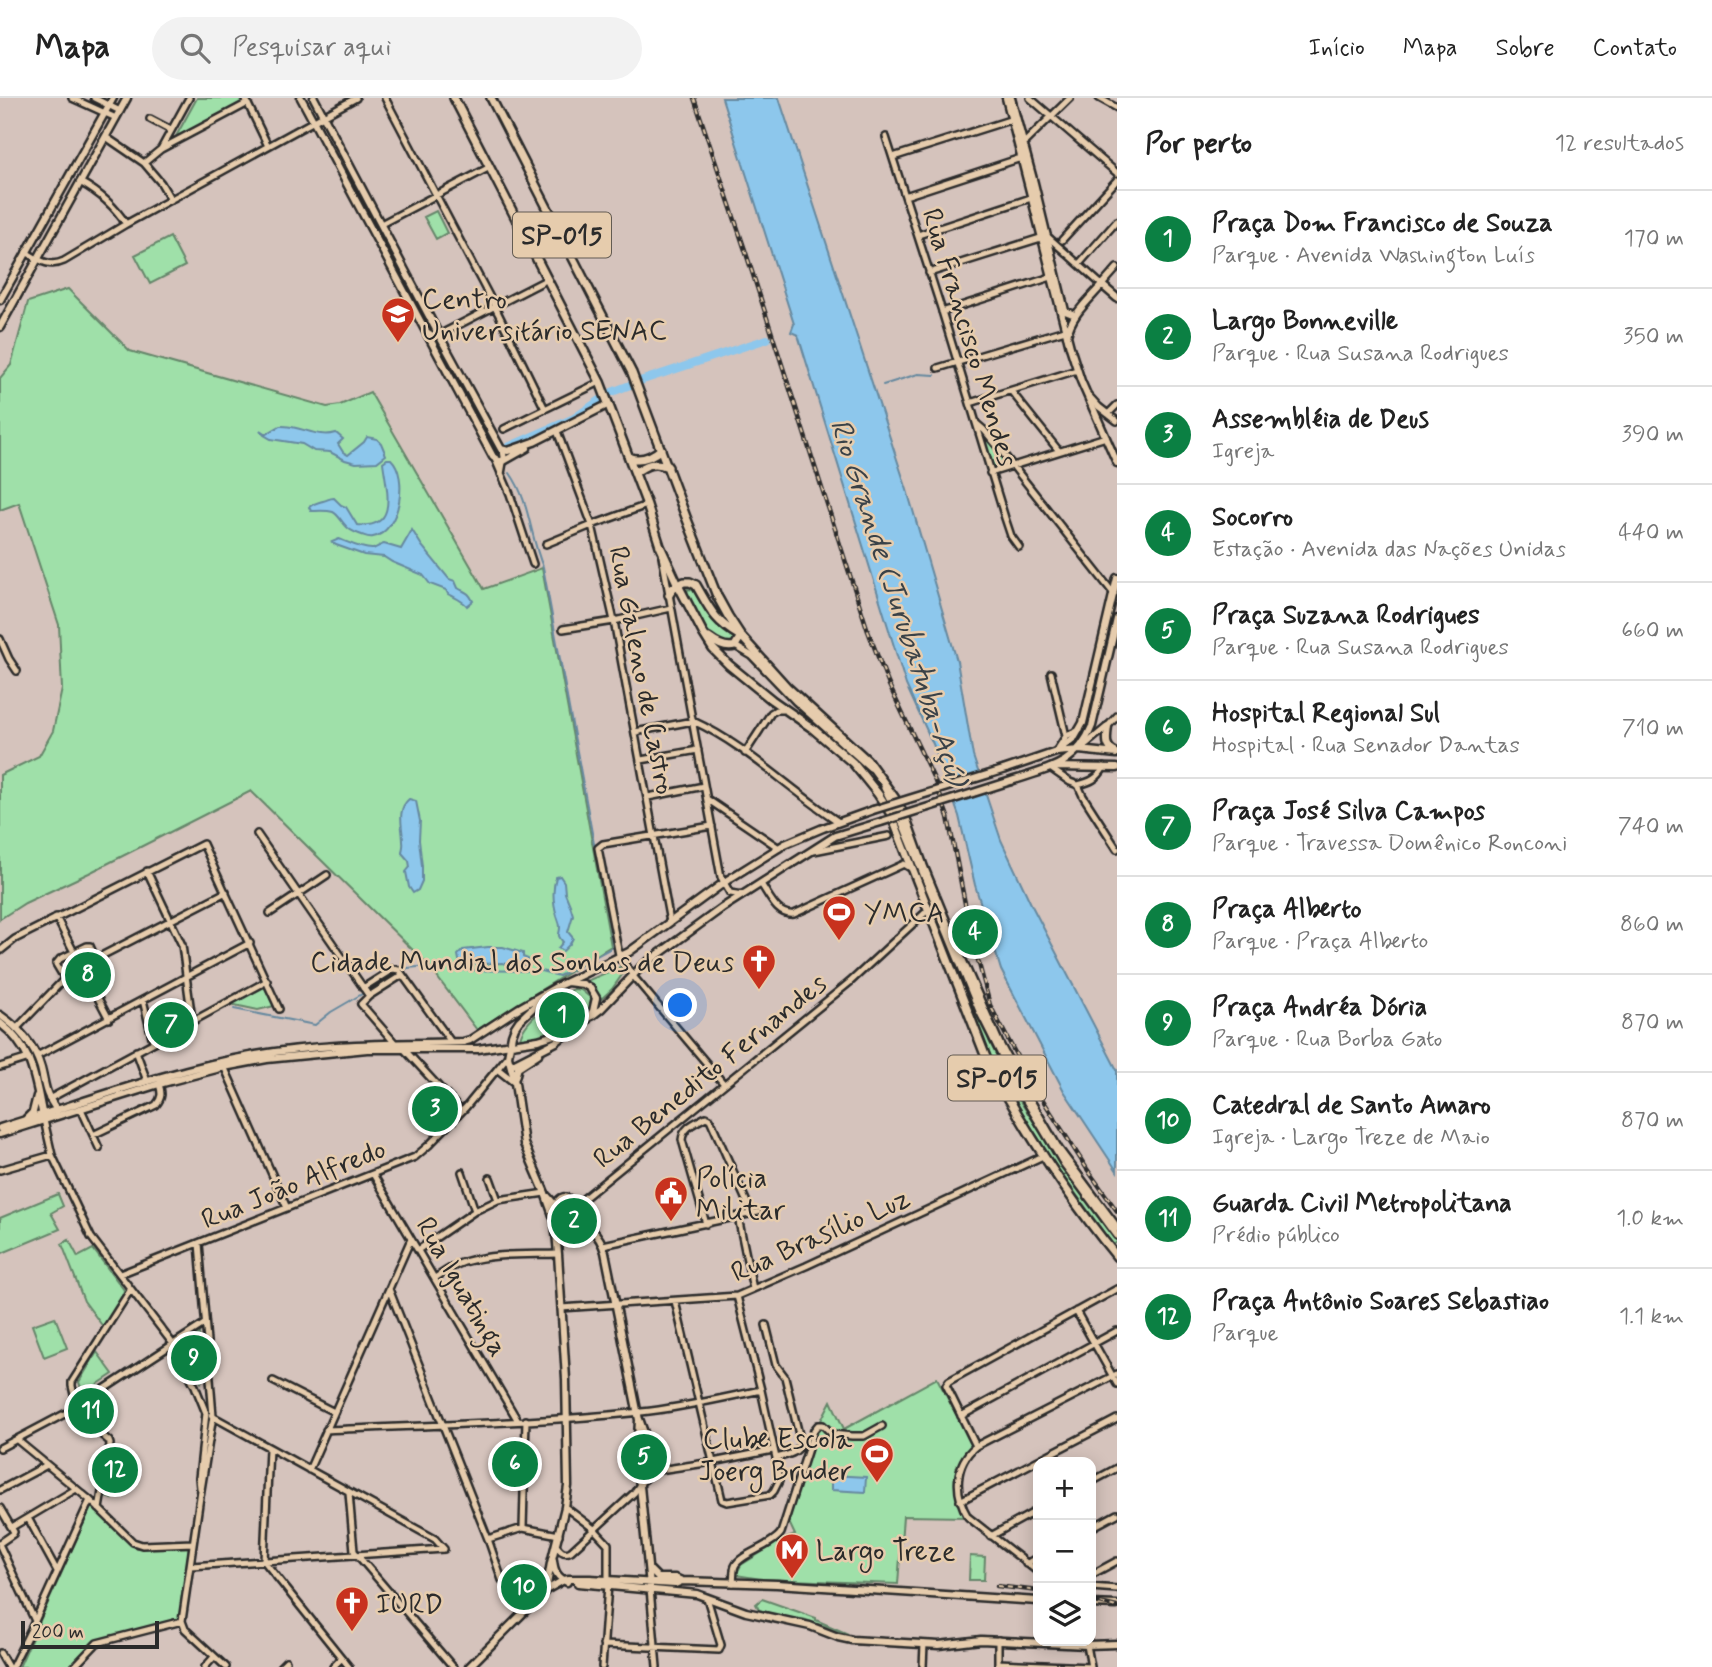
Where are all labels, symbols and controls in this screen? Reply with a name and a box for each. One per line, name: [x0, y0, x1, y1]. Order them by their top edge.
search box: [152, 17, 642, 80]
text: Mapa: [35, 26, 110, 70]
icon: search: [176, 29, 214, 67]
text: Pesquisar aqui: [232, 31, 391, 65]
text: Início: [1308, 33, 1365, 64]
text: Mapa: [1403, 33, 1457, 64]
text: Sobre: [1495, 33, 1555, 64]
text: Contato: [1593, 33, 1677, 64]
text: Por perto: [1145, 124, 1252, 163]
text: 12 resultados: [1555, 129, 1684, 159]
street label: Rua Francisco Mendes: [912, 204, 1025, 471]
text: Praça Dom Francisco de Souza: [1212, 207, 1553, 241]
road number: SP-015: [513, 212, 611, 258]
text: 1: [1163, 224, 1173, 254]
text: 170 m: [1624, 224, 1684, 254]
text: Parque · Avenida Washington Luís: [1212, 241, 1535, 271]
place label: Centro Universitário SENAC: [422, 282, 667, 351]
school or university icon: Centro Universitário SENAC: [379, 295, 417, 344]
text: Largo Bonneville: [1212, 305, 1398, 339]
text: 2: [1162, 322, 1174, 352]
text: 350 m: [1623, 322, 1684, 352]
text: Parque · Rua Susana Rodrigues: [1212, 339, 1509, 369]
text: Assembléia de Deus: [1212, 403, 1429, 437]
water label: Rio Grande (Jurubatuba-Açú): [820, 414, 976, 794]
text: 3: [1163, 420, 1173, 450]
text: 390 m: [1622, 420, 1684, 450]
text: Igreja: [1212, 437, 1274, 467]
text: Socorro: [1212, 501, 1293, 535]
text: 4: [1161, 518, 1175, 548]
text: 440 m: [1618, 518, 1684, 548]
text: Estação · Avenida das Nações Unidas: [1212, 535, 1566, 565]
street label: Rua Galeno de Castro: [598, 543, 683, 798]
text: Praça Suzana Rodrigues: [1212, 599, 1480, 633]
text: 5: [1161, 616, 1175, 646]
text: 660 m: [1621, 616, 1684, 646]
text: Parque · Rua Susana Rodrigues: [1212, 633, 1509, 663]
text: Hospital Regional Sul: [1212, 697, 1440, 731]
text: 6: [1162, 714, 1174, 744]
text: 710 m: [1622, 714, 1684, 744]
text: Hospital · Rua Senador Dantas: [1212, 731, 1520, 761]
text: Praça José Silva Campos: [1212, 795, 1485, 829]
text: 7: [1161, 812, 1175, 842]
text: 740 m: [1618, 812, 1684, 842]
text: Parque · Travessa Domênico Ronconi: [1212, 829, 1567, 859]
sports icon: YMCA: [820, 893, 858, 942]
text: Praça Alberto: [1212, 893, 1362, 927]
place label: YMCA: [864, 896, 945, 933]
pin: 4: [952, 906, 998, 958]
text: 8: [1162, 910, 1174, 940]
text: 860 m: [1620, 910, 1684, 940]
text: Parque · Praça Alberto: [1212, 927, 1428, 957]
church icon: Cidade Mundial dos Sonhos de Deus: [740, 942, 778, 991]
place label: Cidade Mundial dos Sonhos de Deus: [310, 945, 734, 982]
pin: 8: [65, 949, 111, 1001]
street label: Rua Benedito Fernandes: [586, 966, 835, 1178]
your location: [663, 988, 697, 1022]
pin: 1: [539, 989, 585, 1041]
text: Praça Andréa Dória: [1212, 991, 1427, 1025]
pin: 7: [148, 999, 194, 1051]
text: 9: [1162, 1008, 1174, 1038]
text: 870 m: [1621, 1008, 1684, 1038]
text: Parque · Rua Borba Gato: [1212, 1025, 1442, 1055]
road number: SP-015: [948, 1056, 1046, 1100]
pin: 3: [412, 1083, 458, 1135]
text: Catedral de Santo Amaro: [1212, 1089, 1491, 1123]
text: 10: [1156, 1106, 1180, 1136]
text: 870 m: [1621, 1106, 1684, 1136]
text: Igreja · Largo Treze de Maio: [1212, 1123, 1490, 1153]
street label: Rua João Alfredo: [196, 1131, 392, 1239]
place label: Polícia Militar: [696, 1161, 786, 1230]
public building icon: Polícia Militar: [652, 1174, 690, 1223]
street label: Rua Brasílio Luz: [726, 1180, 916, 1292]
text: Guarda Civil Metropolitana: [1212, 1187, 1512, 1221]
pin: 2: [551, 1195, 597, 1247]
text: 11: [1158, 1204, 1178, 1234]
text: 1.0 km: [1616, 1204, 1684, 1234]
street label: Rua Iguatinga: [403, 1211, 516, 1365]
text: Prédio público: [1212, 1221, 1340, 1251]
text: Praça Antônio Soares Sebastiao: [1212, 1285, 1549, 1319]
text: 12: [1157, 1302, 1179, 1332]
text: 1.1 km: [1619, 1302, 1684, 1332]
text: Parque: [1212, 1319, 1278, 1349]
pin: 9: [171, 1332, 217, 1384]
pin: 11: [68, 1385, 114, 1437]
place label: Clube Escola Joerg Bruder: [699, 1422, 852, 1493]
pin: 5: [621, 1431, 667, 1483]
sports icon: Clube Escola Joerg Bruder: [858, 1435, 896, 1484]
pin: 6: [492, 1438, 538, 1490]
pin: 12: [92, 1444, 138, 1496]
map controls: [1033, 1457, 1096, 1646]
button: +: [1033, 1457, 1096, 1520]
button: −: [1033, 1520, 1096, 1583]
metro station icon: Largo Treze: [773, 1531, 811, 1580]
place label: Largo Treze: [816, 1534, 956, 1573]
pin: 10: [501, 1561, 547, 1613]
button: layers: [1033, 1583, 1096, 1646]
church icon: IURD: [333, 1584, 371, 1633]
place label: IURD: [376, 1587, 443, 1624]
scale bar: [21, 1618, 159, 1650]
text: 200 m: [32, 1620, 84, 1645]

